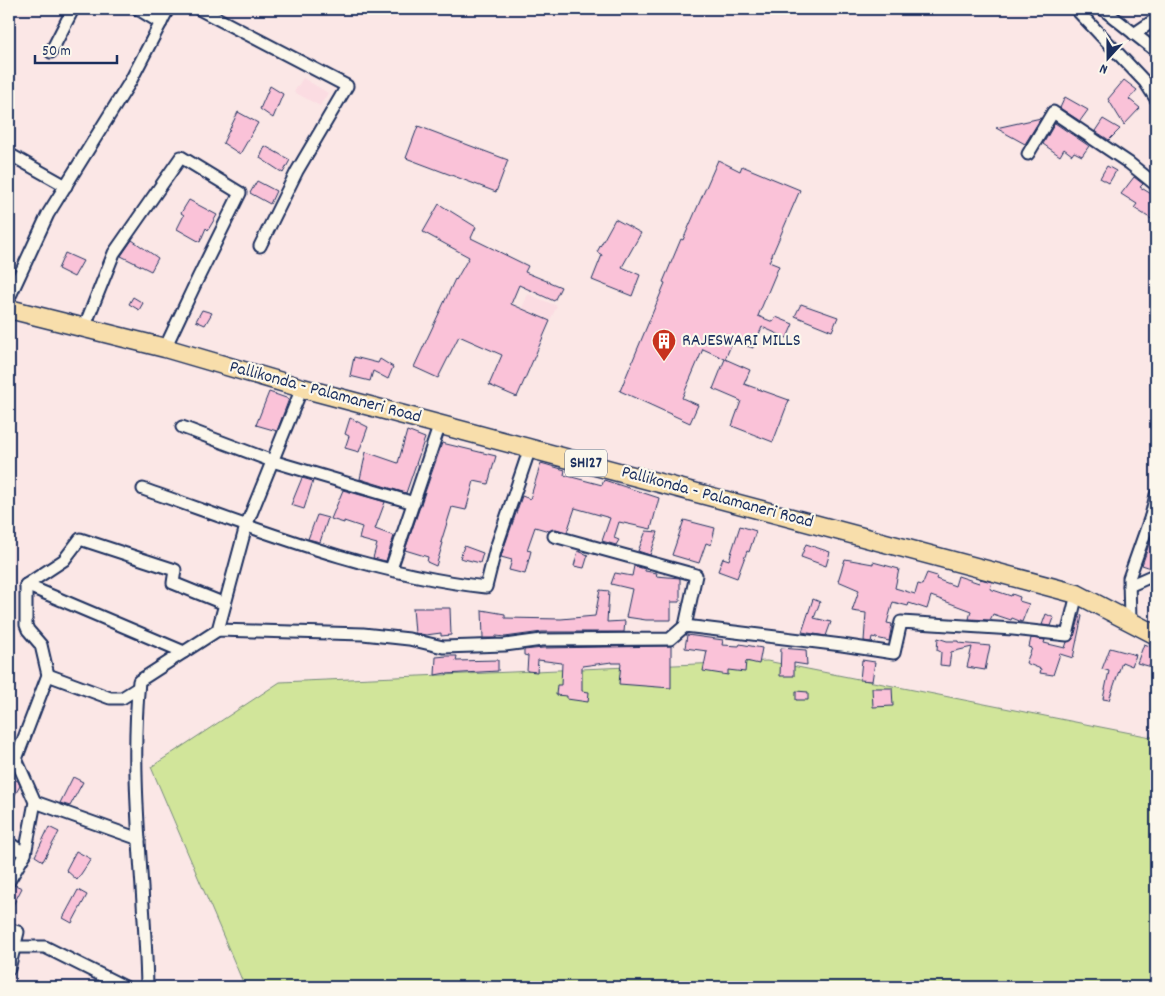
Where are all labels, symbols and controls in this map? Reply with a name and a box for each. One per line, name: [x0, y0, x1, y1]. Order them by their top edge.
scale bar: [35, 32, 118, 64]
north arrow: [1082, 32, 1132, 82]
text: 50 m: [42, 41, 71, 63]
text: N: [1097, 58, 1111, 79]
building icon: RAJESWARI MILLS: [651, 328, 677, 362]
place label: RAJESWARI MILLS: [682, 329, 801, 354]
street label: Pallikonda - Palamaneri Road: [226, 355, 424, 431]
road number: SH127: [565, 449, 607, 476]
street label: Pallikonda - Palamaneri Road: [618, 460, 816, 536]

